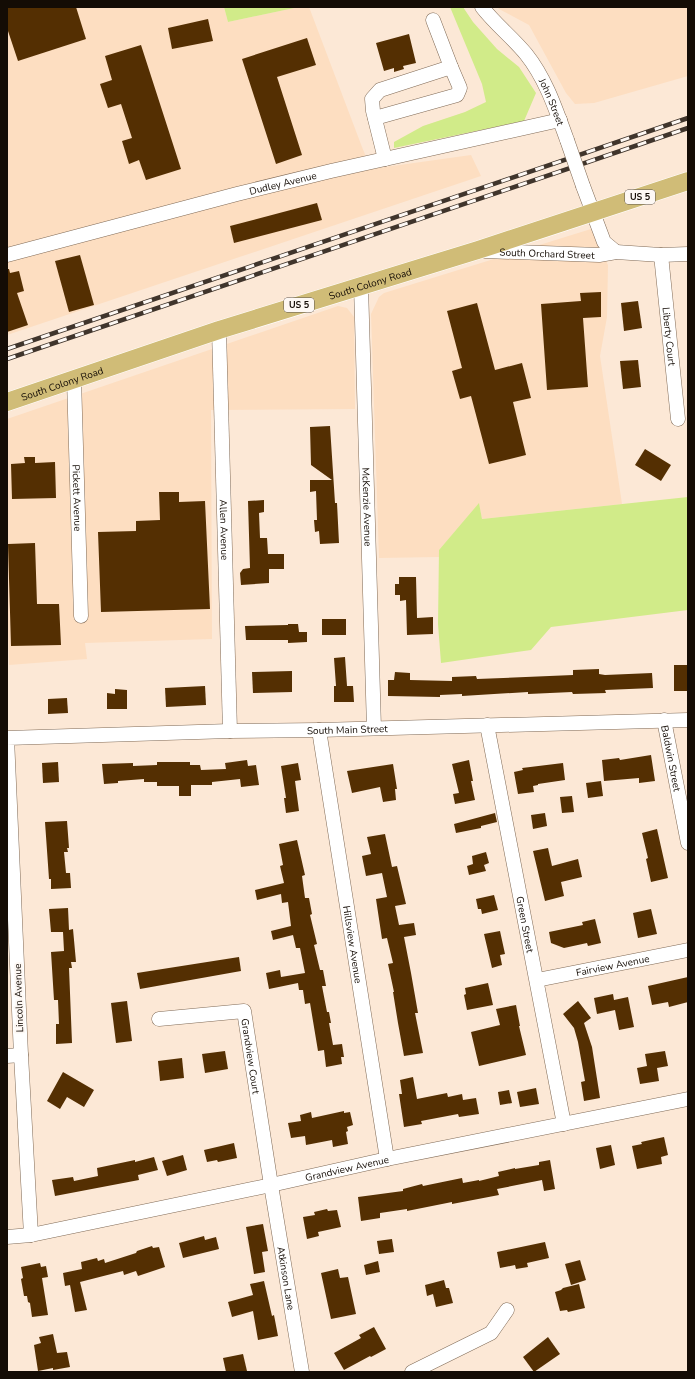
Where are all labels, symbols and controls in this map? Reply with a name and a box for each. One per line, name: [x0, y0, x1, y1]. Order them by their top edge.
street label: John Street: [534, 75, 567, 128]
street label: Dudley Avenue: [248, 169, 318, 199]
road number: US 5: [625, 190, 655, 204]
street label: South Orchard Street: [499, 246, 595, 263]
street label: South Colony Road: [327, 265, 414, 304]
road number: US 5: [284, 298, 314, 312]
street label: Liberty Court: [658, 307, 679, 367]
street label: South Colony Road: [19, 364, 105, 405]
street label: Pickett Avenue: [69, 464, 85, 532]
street label: McKenzie Avenue: [358, 467, 375, 547]
street label: Allen Avenue: [216, 499, 231, 561]
street label: South Main Street: [307, 722, 388, 738]
street label: Baldwin Street: [657, 724, 684, 793]
street label: Green Street: [512, 895, 537, 954]
street label: Hillsview Avenue: [339, 905, 365, 984]
street label: Fairview Avenue: [575, 952, 651, 980]
street label: Lincoln Avenue: [11, 963, 27, 1033]
street label: Grandview Court: [237, 1017, 263, 1096]
street label: Grandview Avenue: [304, 1153, 390, 1185]
street label: Atkinson Lane: [273, 1246, 298, 1311]

